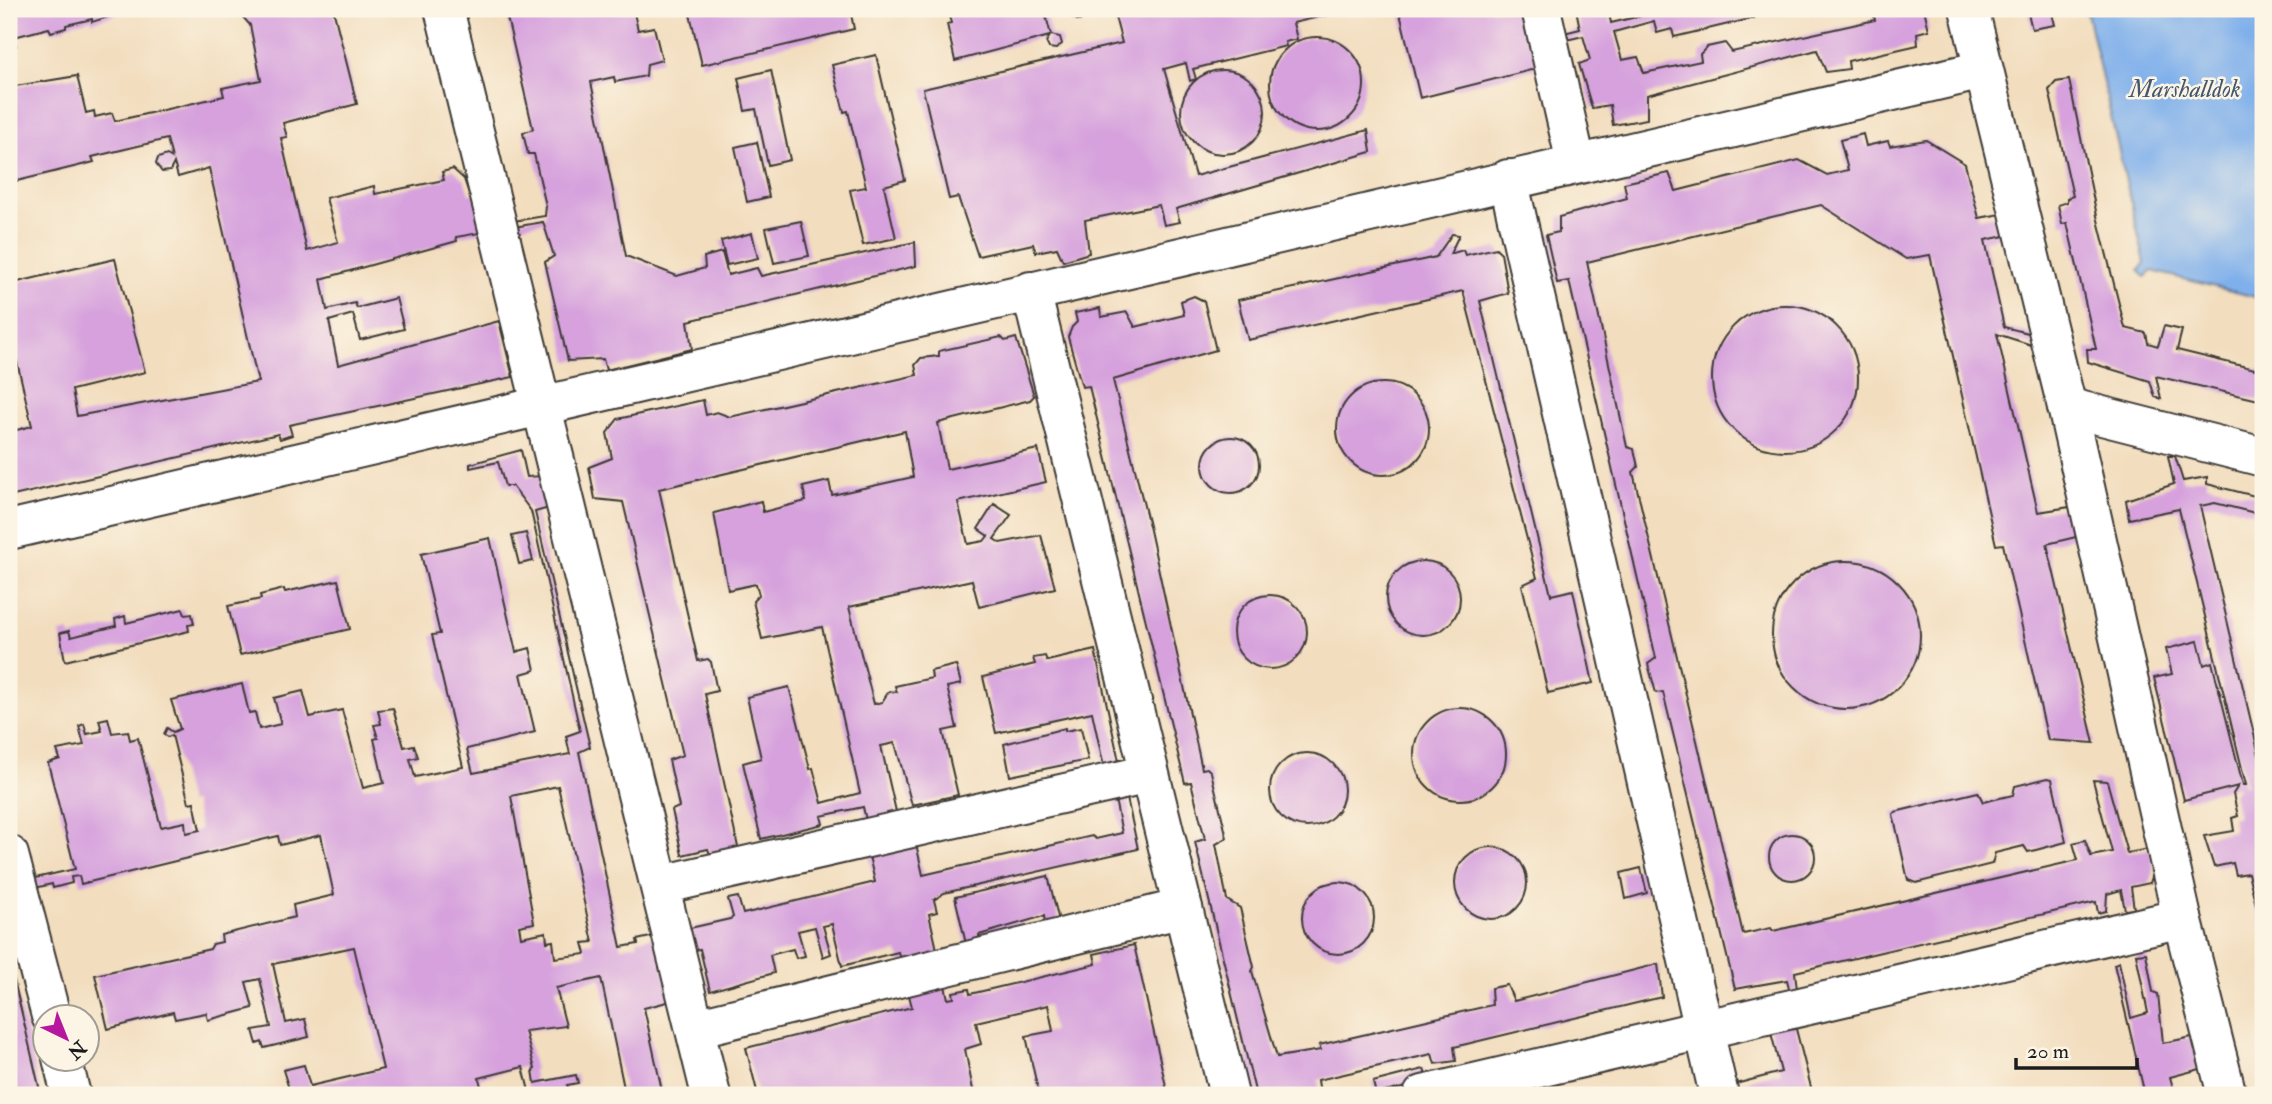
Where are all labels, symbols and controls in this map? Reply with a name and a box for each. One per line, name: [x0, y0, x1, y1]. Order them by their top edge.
water label: Marshalldok: [2127, 74, 2241, 105]
north arrow: [32, 1002, 102, 1072]
scale bar: [2016, 1027, 2137, 1071]
text: N: [62, 1034, 92, 1065]
text: 20 m: [2027, 1038, 2069, 1065]

